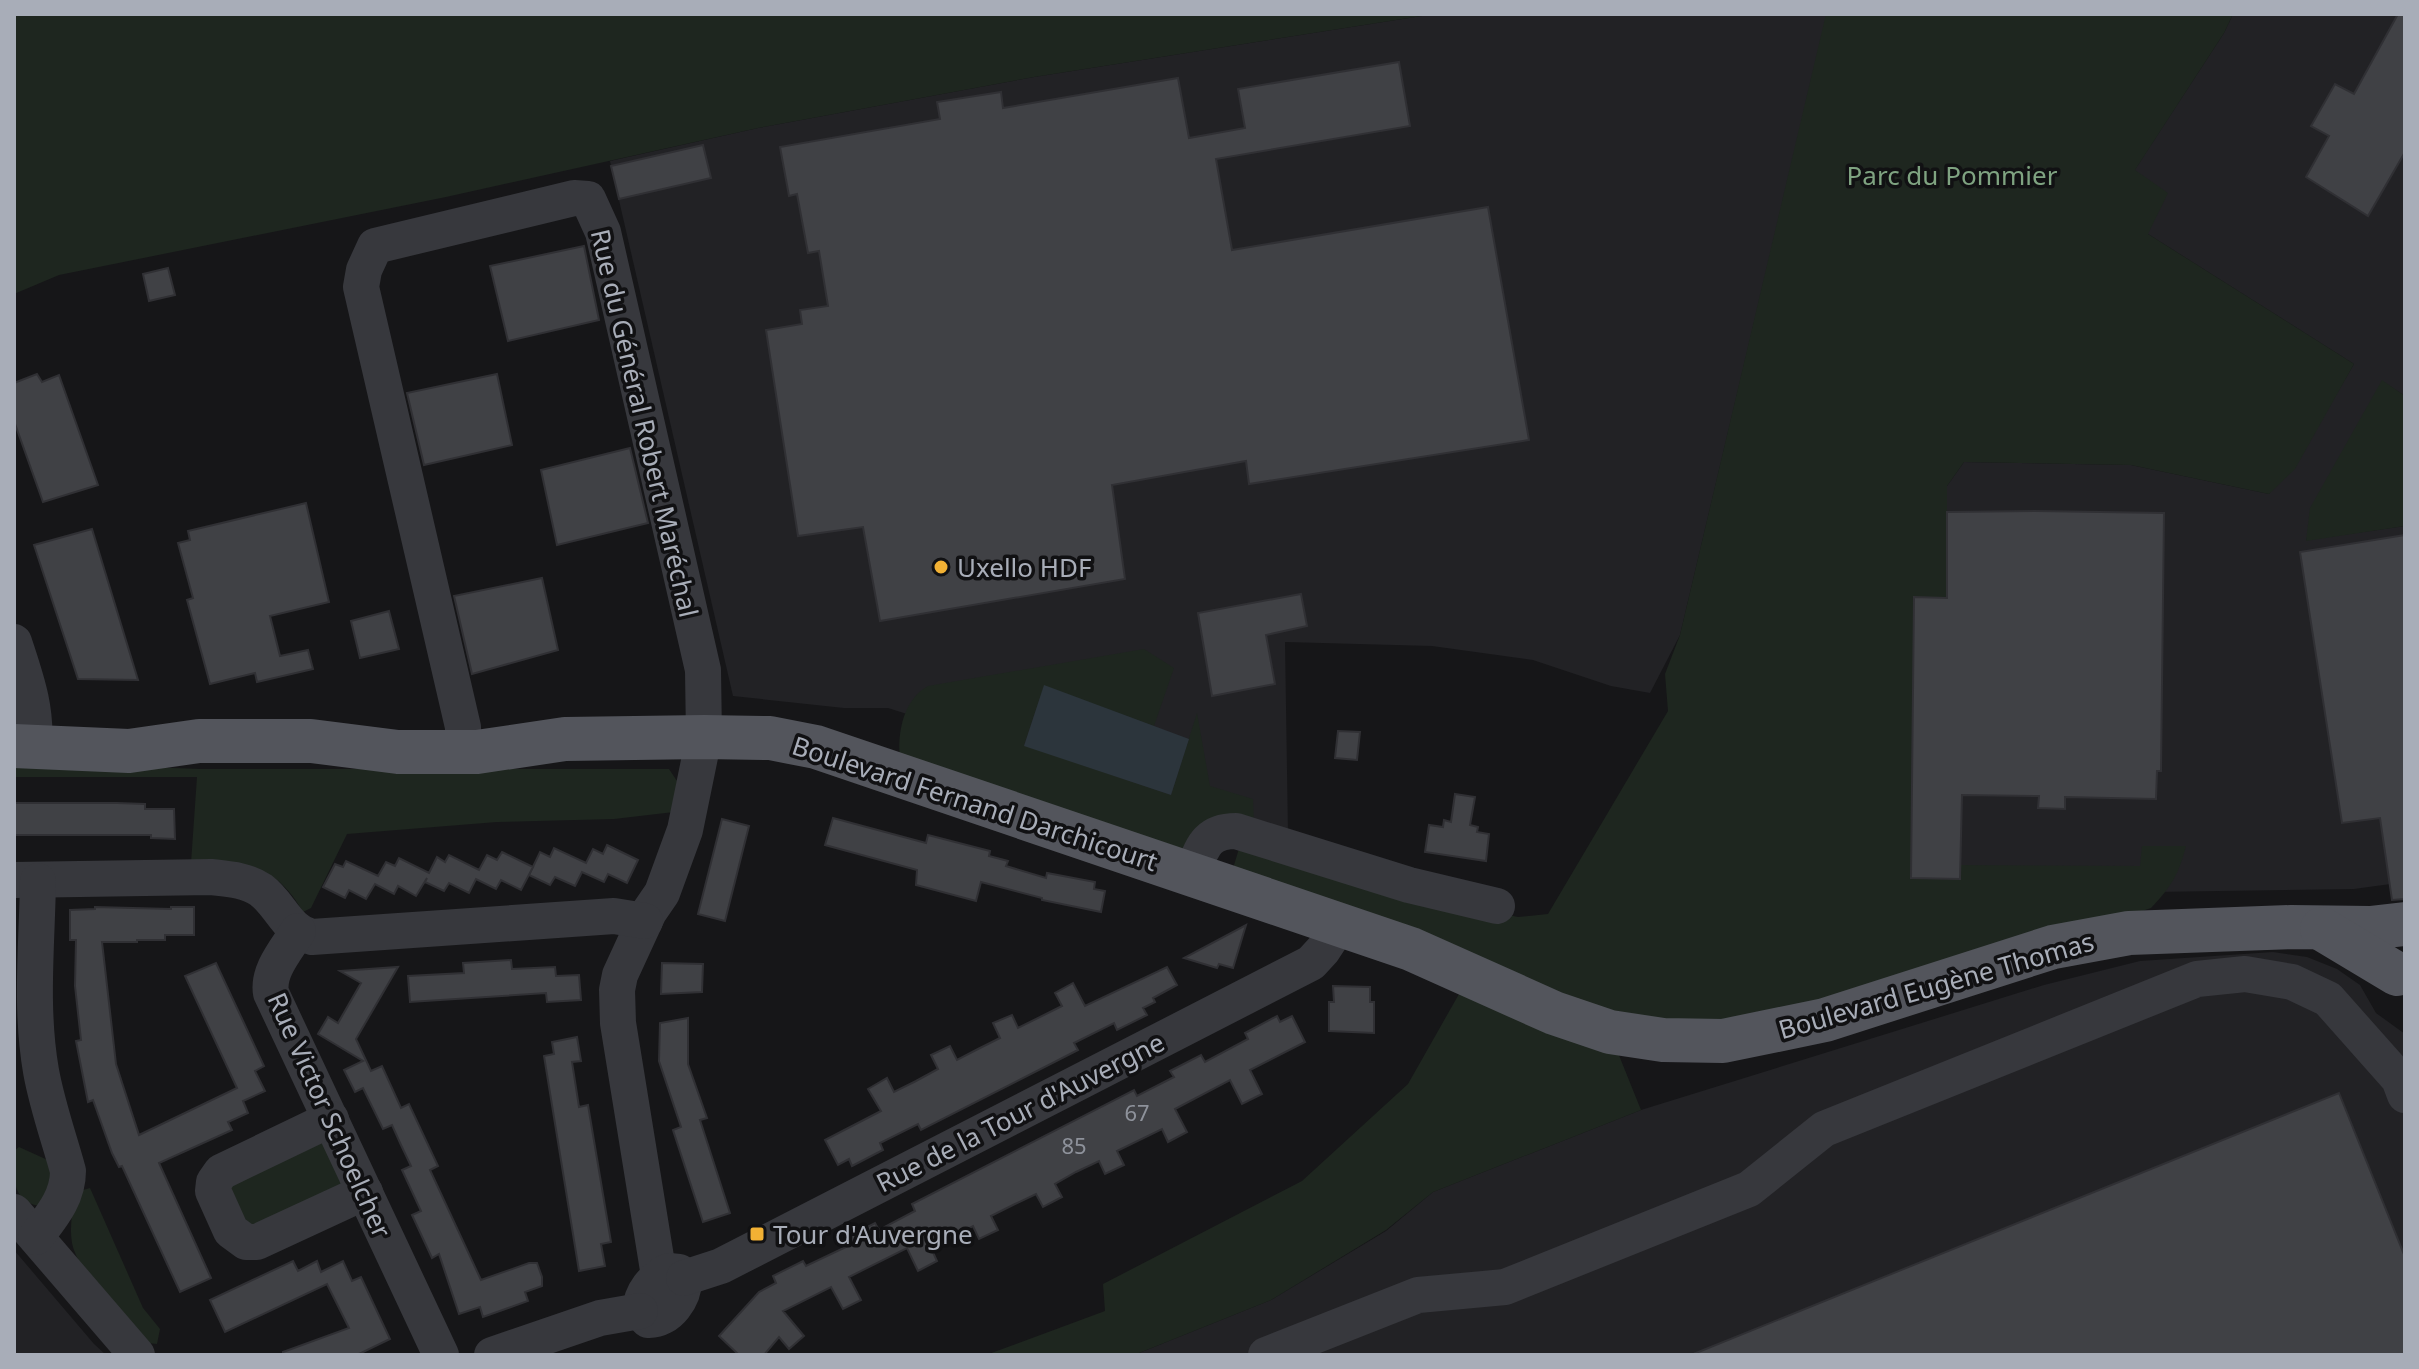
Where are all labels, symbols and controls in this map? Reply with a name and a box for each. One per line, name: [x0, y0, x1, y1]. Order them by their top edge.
park label: Parc du Pommier: [1847, 157, 2058, 193]
street label: Rue du Général Robert Maréchal: [583, 225, 707, 621]
place label: Uxello HDF: [957, 549, 1092, 585]
marker: Uxello HDF: [932, 558, 950, 576]
street label: Boulevard Fernand Darchicourt: [788, 727, 1162, 879]
street label: Boulevard Eugène Thomas: [1774, 923, 2098, 1047]
street label: Rue Victor Schoelcher: [260, 987, 400, 1244]
street label: Rue de la Tour d'Auvergne: [870, 1024, 1170, 1200]
house number: 67: [1124, 1097, 1150, 1127]
house number: 85: [1061, 1130, 1087, 1160]
place label: Tour d'Auvergne: [773, 1216, 973, 1252]
marker: Tour d'Auvergne: [748, 1225, 766, 1243]

